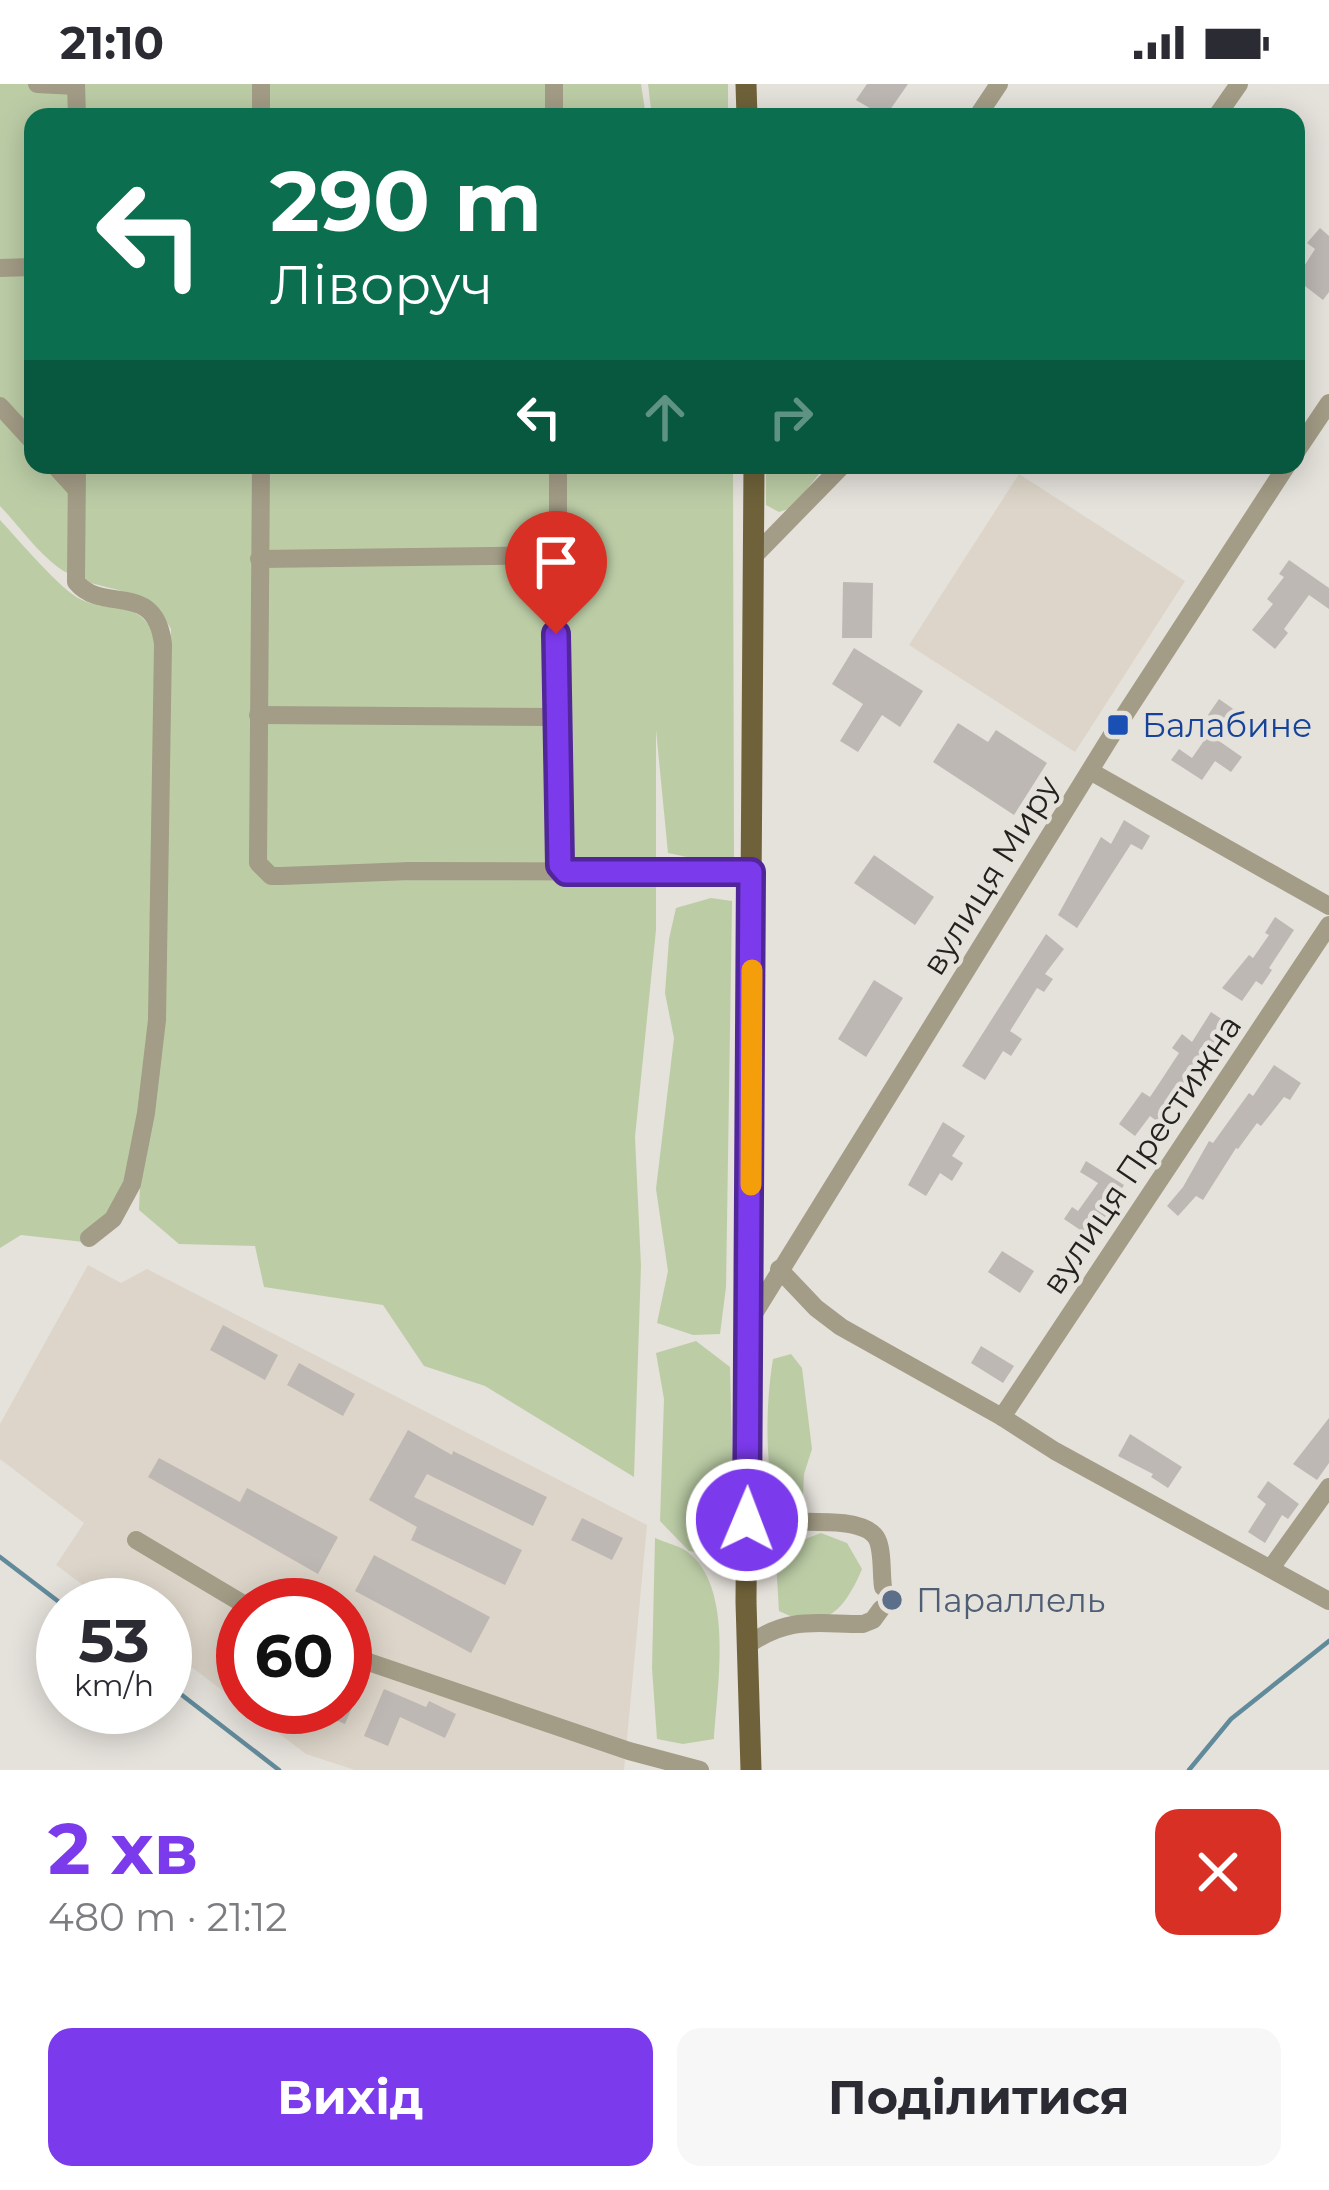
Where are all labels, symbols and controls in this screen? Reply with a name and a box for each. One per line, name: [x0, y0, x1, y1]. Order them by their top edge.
text: 21:10: [60, 15, 164, 70]
text: 290 m: [270, 150, 542, 252]
icon: left: [72, 156, 228, 312]
text: Ліворуч: [270, 252, 493, 318]
icon: left: [506, 384, 572, 450]
icon: ahead: [632, 384, 698, 450]
icon: right: [758, 384, 824, 450]
pin: [505, 511, 607, 634]
icon: arrive: [523, 529, 589, 595]
place label: Балабине: [1142, 705, 1312, 745]
marker: Балабине: [1105, 712, 1131, 738]
street label: вулиця Миру: [913, 767, 1068, 982]
street label: вулиця Престижна: [1033, 1007, 1249, 1301]
position arrow: [684, 1457, 810, 1583]
speed limit sign: 60: [216, 1578, 372, 1734]
place label: Параллель: [916, 1580, 1105, 1620]
marker: Параллель: [879, 1587, 905, 1613]
text: 53: [79, 1604, 149, 1677]
text: km/h: [74, 1667, 154, 1704]
text: 2 хв: [48, 1804, 198, 1892]
button: close: [1155, 1809, 1281, 1935]
text: 480 m · 21:12: [48, 1893, 287, 1941]
button: Вихід: [48, 2028, 653, 2166]
button: Поділитися: [677, 2028, 1281, 2166]

